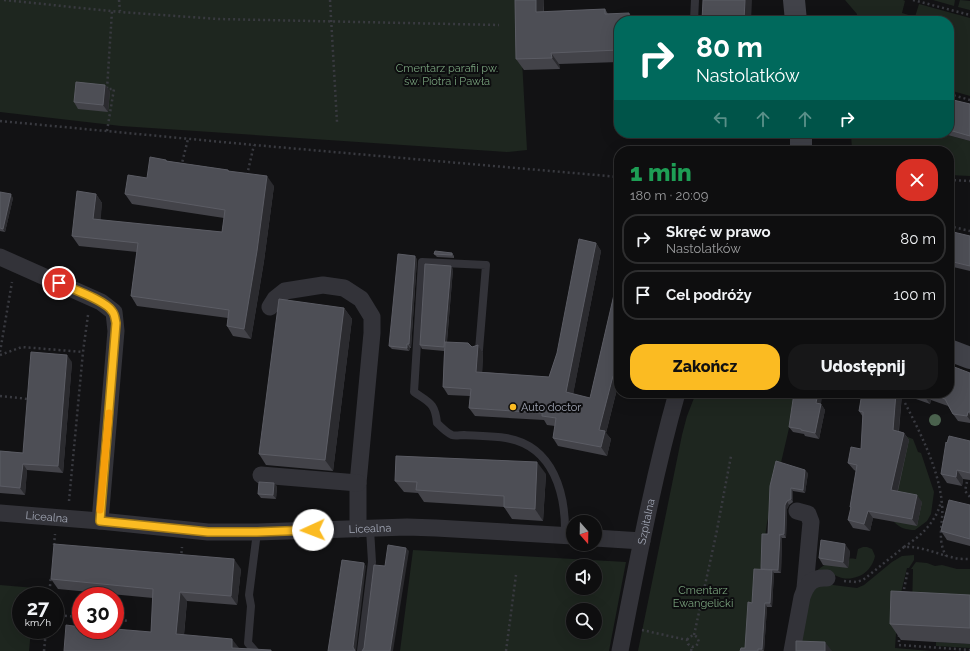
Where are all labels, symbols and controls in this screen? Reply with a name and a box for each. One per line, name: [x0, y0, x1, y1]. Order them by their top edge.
text: 80 m: [696, 31, 763, 64]
icon: right: [630, 32, 682, 84]
park label: Cmentarz parafii pw. św. Piotra i Pawła: [396, 62, 498, 88]
text: Nastolatków: [696, 65, 800, 86]
icon: left: [710, 108, 732, 130]
icon: ahead: [752, 108, 774, 130]
icon: ahead: [794, 108, 816, 130]
icon: right: [836, 108, 858, 130]
text: 1 min: [630, 158, 692, 187]
button: close: [896, 159, 938, 201]
text: 180 m · 20:09: [630, 188, 708, 203]
text: Skręć w prawo: [666, 223, 771, 241]
icon: right: [632, 228, 654, 250]
text: 80 m: [900, 230, 936, 248]
text: Nastolatków: [666, 241, 741, 256]
pin: [42, 266, 76, 300]
icon: arrive: [48, 272, 70, 294]
icon: arrive: [632, 284, 654, 306]
text: Cel podróży: [666, 286, 752, 304]
text: 100 m: [894, 286, 936, 304]
button: Zakończ: [630, 344, 780, 390]
button: Udostępnij: [788, 344, 938, 390]
place label: Auto doctor: [521, 401, 581, 414]
marker: Auto doctor: [508, 402, 518, 412]
street label: Szpitalna: [635, 498, 658, 546]
street label: Licealna: [25, 509, 69, 525]
position arrow: [292, 509, 334, 551]
north arrow: [566, 515, 602, 551]
map controls: [566, 515, 602, 639]
street label: Licealna: [349, 522, 392, 536]
button: sound: [566, 559, 602, 595]
park label: Cmentarz Ewangelicki: [673, 584, 733, 610]
speed limit sign: 30: [72, 587, 124, 639]
text: 27: [27, 596, 49, 620]
button: search: [566, 603, 602, 639]
text: km/h: [25, 617, 51, 628]

